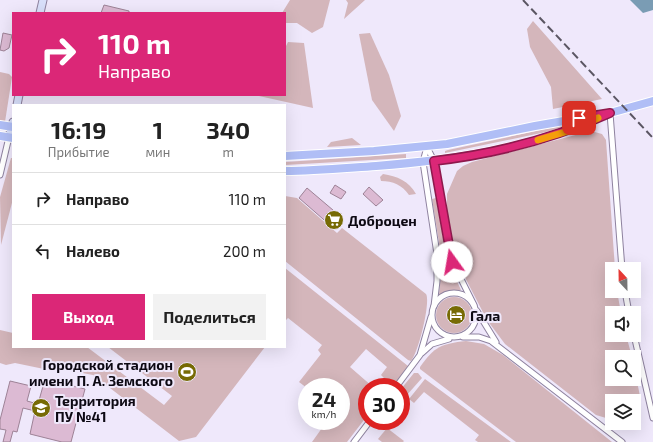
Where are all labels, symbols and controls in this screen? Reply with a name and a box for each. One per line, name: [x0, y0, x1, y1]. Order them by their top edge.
text: 110 m: [98, 26, 171, 60]
icon: right: [32, 28, 84, 80]
text: Направо: [98, 60, 171, 82]
pin: [562, 101, 596, 135]
icon: arrive: [568, 107, 590, 129]
text: 16:19: [51, 115, 106, 144]
text: 1: [153, 115, 163, 144]
text: 340: [206, 115, 250, 144]
text: Прибытие: [48, 144, 110, 160]
text: мин: [145, 144, 170, 160]
text: m: [222, 144, 234, 160]
icon: right: [32, 188, 54, 210]
text: Направо: [66, 190, 129, 208]
text: 110 m: [229, 190, 266, 208]
supermarket icon: Доброцен: [323, 209, 345, 231]
place label: Доброцен: [348, 212, 417, 229]
icon: left: [32, 240, 54, 262]
position arrow: [431, 241, 473, 283]
text: Налево: [66, 242, 120, 260]
text: 200 m: [223, 242, 266, 260]
north arrow: [605, 262, 641, 298]
map controls: [605, 262, 641, 430]
button: Выход: [32, 294, 145, 340]
button: Поделиться: [153, 294, 266, 340]
hotel icon: Гала: [445, 304, 467, 326]
button: sound: [605, 306, 641, 342]
place label: Гала: [470, 307, 500, 324]
button: search: [605, 350, 641, 386]
place label: Городской стадион имени П. А. Земского: [29, 356, 173, 389]
sports icon: Городской стадион имени П. А. Земского: [176, 361, 198, 383]
speed limit sign: 30: [358, 378, 410, 430]
text: 24: [312, 387, 336, 411]
place label: Территория ПУ №41: [55, 392, 136, 425]
button: layers: [605, 394, 641, 430]
school or university icon: Территория ПУ №41: [30, 397, 52, 419]
text: km/h: [312, 408, 336, 420]

